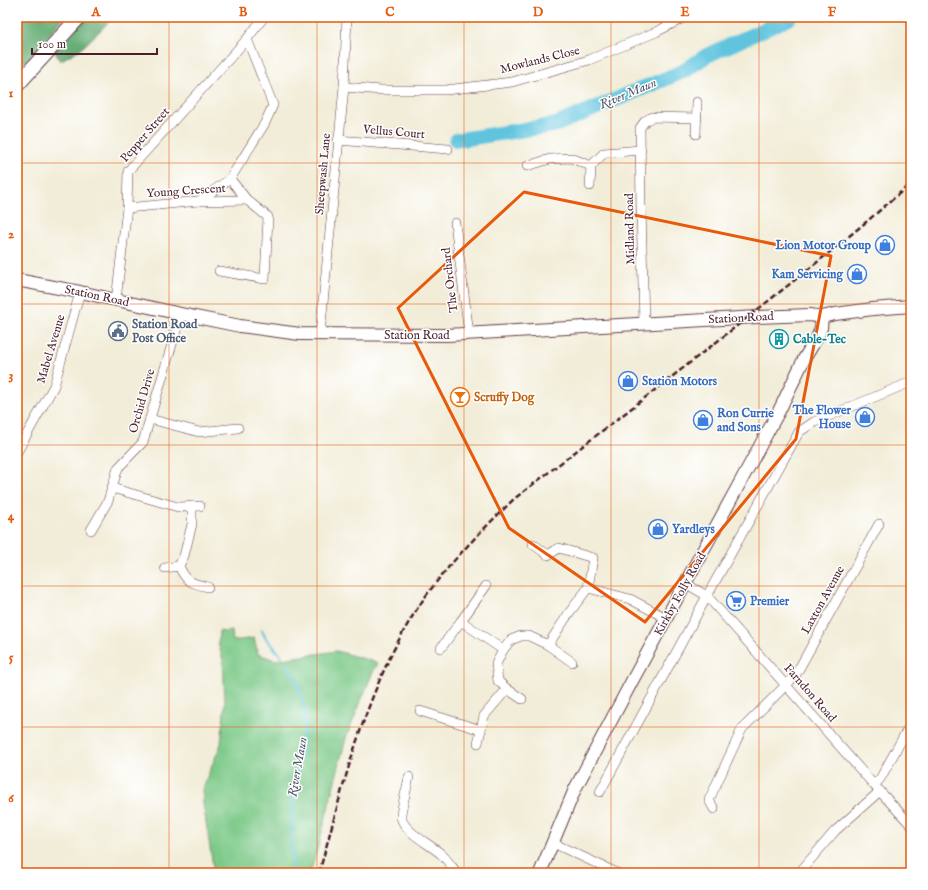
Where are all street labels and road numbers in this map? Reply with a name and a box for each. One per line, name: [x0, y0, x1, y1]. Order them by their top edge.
street label: Mowlands Close: [499, 43, 582, 77]
street label: Pepper Street: [117, 105, 174, 166]
street label: Vellus Court: [361, 122, 426, 142]
street label: Sheepwash Lane: [312, 132, 335, 215]
street label: Young Crescent: [146, 181, 226, 201]
street label: Midland Road: [622, 192, 638, 265]
street label: The Orchard: [439, 246, 461, 313]
street label: Station Road: [64, 282, 131, 310]
street label: Station Road: [708, 309, 775, 327]
street label: Mabel Avenue: [33, 312, 69, 385]
street label: Station Road: [384, 328, 450, 343]
street label: Orchid Drive: [126, 367, 158, 435]
street label: Kirkby Folly Road: [651, 549, 710, 639]
street label: Laxton Avenue: [798, 563, 848, 637]
street label: Farndon Road: [781, 661, 840, 726]

